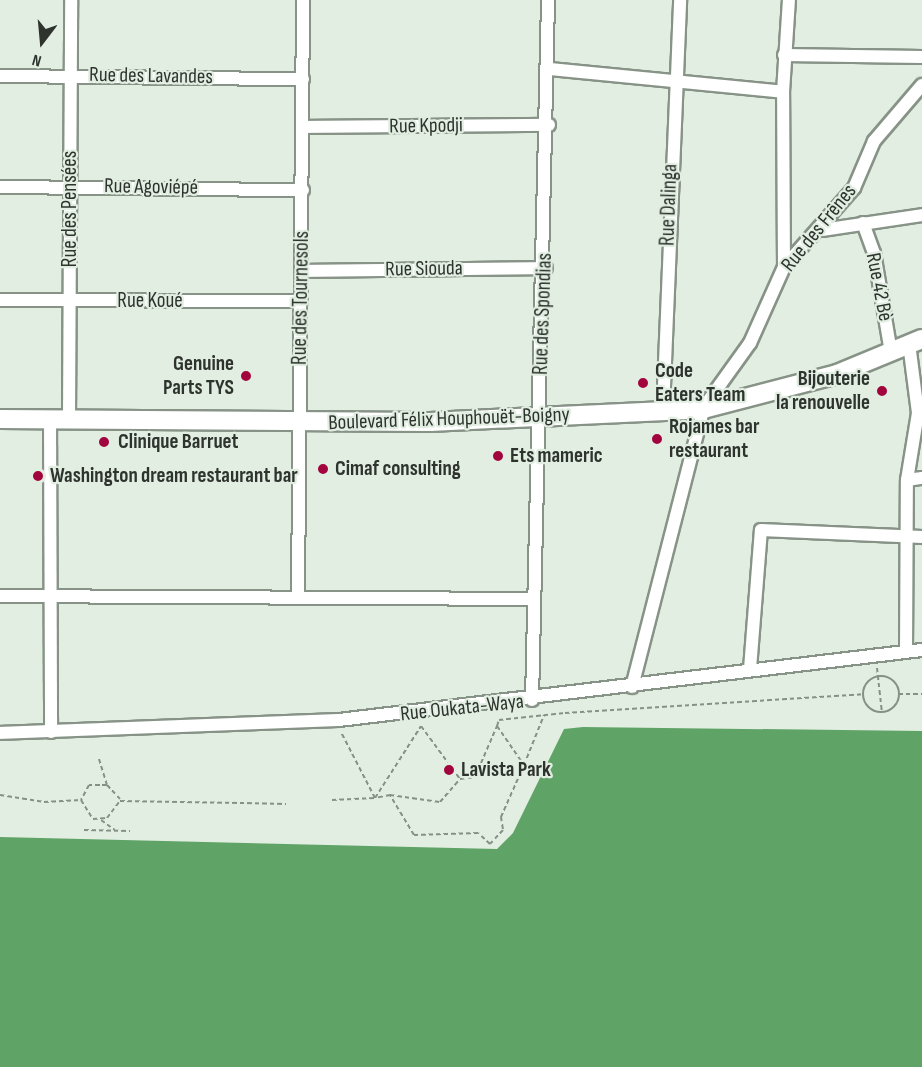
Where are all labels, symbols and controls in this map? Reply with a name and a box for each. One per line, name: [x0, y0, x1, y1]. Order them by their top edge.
north arrow: [12, 12, 72, 72]
text: N: [30, 49, 44, 70]
street label: Rue des Lavandes: [89, 62, 213, 90]
street label: Rue Kpodji: [389, 113, 463, 139]
street label: Rue des Pensées: [57, 151, 83, 267]
street label: Rue Dalinga: [655, 164, 683, 246]
street label: Rue Agoviépé: [104, 174, 198, 200]
street label: Rue des Frênes: [776, 179, 862, 277]
street label: Rue des Tournesols: [287, 231, 315, 365]
street label: Rue 42 Bè: [860, 251, 898, 323]
street label: Rue des Spondias: [528, 253, 558, 375]
street label: Rue Siouda: [385, 256, 463, 282]
street label: Rue Koué: [117, 288, 183, 314]
place label: Genuine Parts TYS: [163, 351, 234, 401]
place label: Code Eaters Team: [655, 358, 745, 408]
place label: Bijouterie la renouvelle: [776, 366, 870, 416]
marker: Genuine Parts TYS: [239, 369, 253, 383]
marker: Code Eaters Team: [636, 376, 650, 390]
marker: Bijouterie la renouvelle: [875, 384, 889, 398]
street label: Boulevard Félix Houphouët-Boigny: [328, 402, 570, 436]
place label: Rojames bar restaurant: [669, 414, 759, 464]
place label: Clinique Barruet: [118, 429, 238, 455]
marker: Rojames bar restaurant: [650, 432, 664, 446]
marker: Clinique Barruet: [95, 433, 113, 451]
place label: Ets mameric: [510, 443, 603, 469]
marker: Ets mameric: [491, 449, 505, 463]
place label: Cimaf consulting: [335, 456, 461, 482]
marker: Cimaf consulting: [316, 462, 330, 476]
place label: Washington dream restaurant bar: [50, 463, 298, 489]
marker: Washington dream restaurant bar: [31, 469, 45, 483]
street label: Rue Oukata-Waya: [399, 689, 525, 727]
place label: Lavista Park: [461, 757, 551, 783]
marker: Lavista Park: [442, 763, 456, 777]

